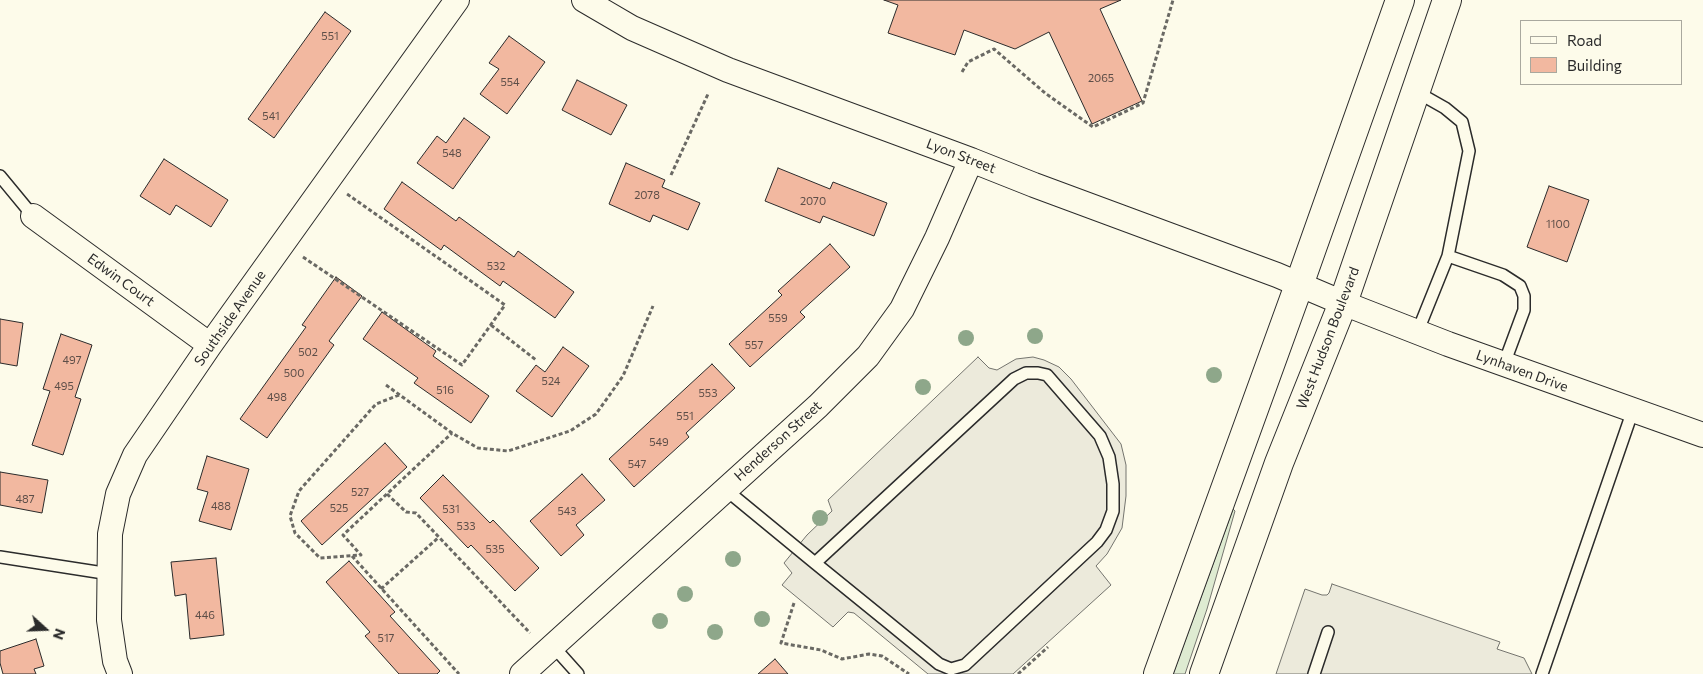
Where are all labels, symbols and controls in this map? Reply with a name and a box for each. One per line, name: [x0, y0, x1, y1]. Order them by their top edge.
legend: [1520, 20, 1683, 85]
house number: 551: [321, 29, 339, 43]
text: Road: [1567, 31, 1602, 49]
text: Building: [1567, 56, 1622, 74]
house number: 2065: [1088, 71, 1114, 85]
house number: 554: [500, 75, 520, 89]
house number: 541: [262, 109, 280, 123]
street label: Lyon Street: [924, 135, 998, 177]
house number: 548: [442, 146, 462, 160]
house number: 2078: [634, 188, 660, 202]
house number: 2070: [800, 194, 826, 208]
house number: 1100: [1546, 217, 1570, 231]
street label: Edwin Court: [84, 250, 158, 310]
house number: 532: [487, 259, 505, 273]
street label: West Hudson Boulevard: [1293, 264, 1363, 412]
street label: Southside Avenue: [191, 267, 269, 369]
house number: 559: [768, 311, 788, 325]
house number: 557: [745, 338, 763, 352]
house number: 502: [298, 345, 318, 359]
street label: Lynhaven Drive: [1474, 347, 1570, 395]
house number: 497: [62, 353, 82, 367]
house number: 500: [284, 366, 304, 380]
house number: 524: [542, 374, 560, 388]
house number: 495: [54, 379, 74, 393]
house number: 516: [436, 383, 454, 397]
house number: 553: [699, 386, 717, 400]
house number: 498: [267, 390, 287, 404]
street label: Henderson Street: [731, 397, 825, 485]
house number: 551: [676, 409, 694, 423]
house number: 549: [649, 435, 669, 449]
house number: 547: [628, 457, 646, 471]
house number: 527: [351, 485, 369, 499]
house number: 487: [15, 492, 35, 506]
house number: 488: [211, 499, 231, 513]
house number: 525: [330, 501, 348, 515]
house number: 531: [442, 502, 460, 516]
house number: 543: [557, 504, 577, 518]
house number: 533: [457, 519, 475, 533]
house number: 535: [486, 542, 504, 556]
north arrow: [20, 604, 70, 654]
house number: 446: [195, 608, 215, 622]
text: N: [50, 626, 69, 642]
house number: 517: [378, 631, 394, 645]

